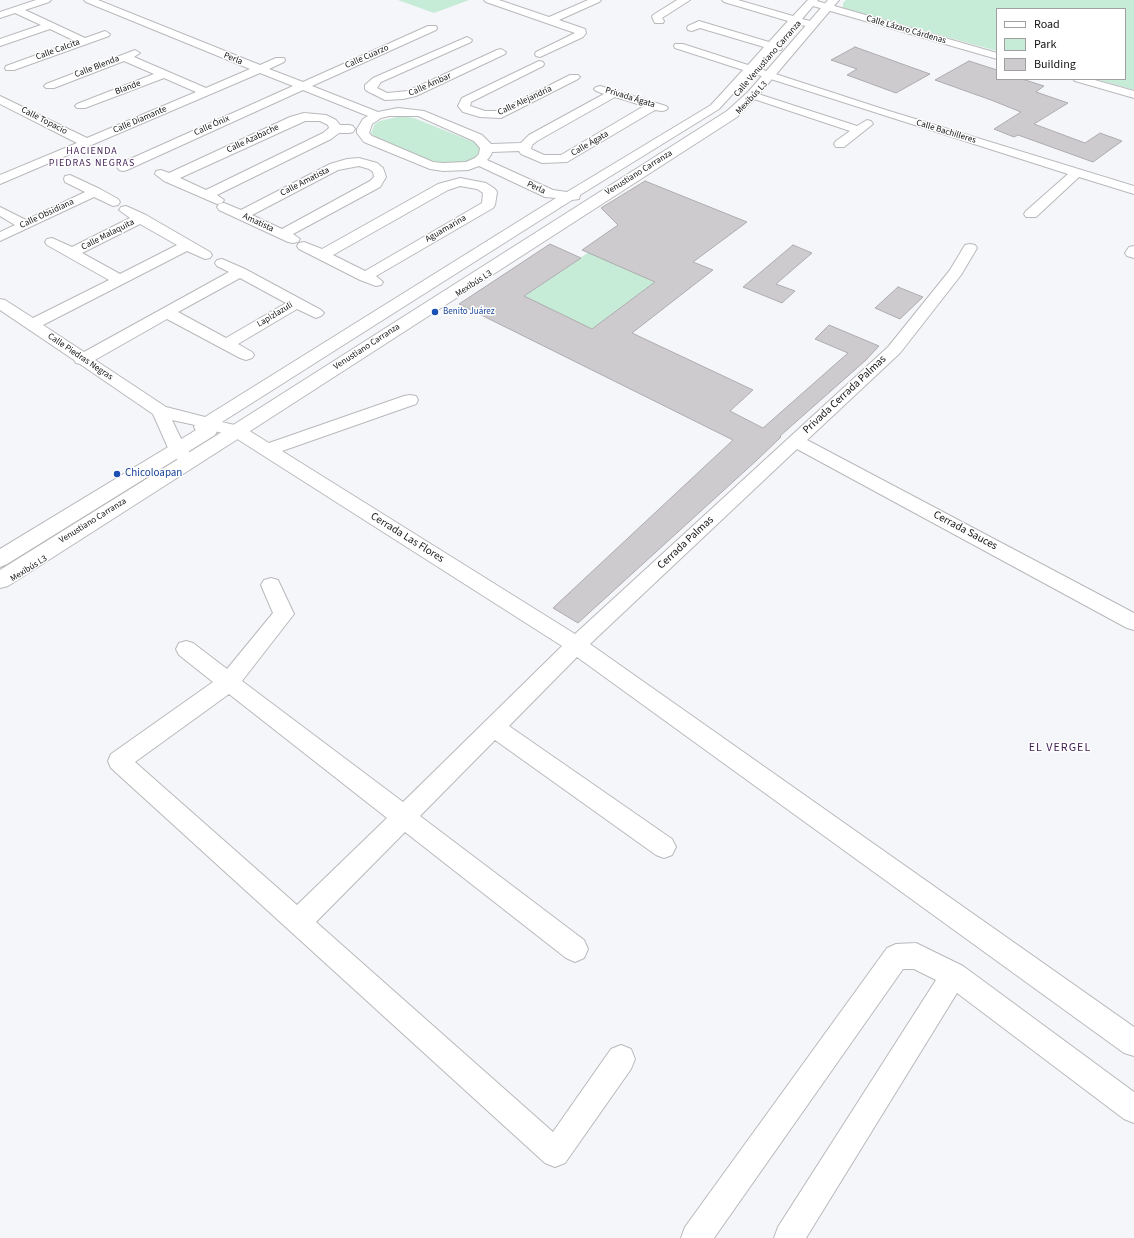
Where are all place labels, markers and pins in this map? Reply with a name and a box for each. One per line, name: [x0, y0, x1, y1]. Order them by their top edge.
marker: Benito Juárez: [430, 307, 440, 317]
place label: Benito Juárez: [443, 307, 495, 317]
place label: Chicoloapan: [125, 467, 182, 481]
marker: Chicoloapan: [112, 469, 122, 479]

